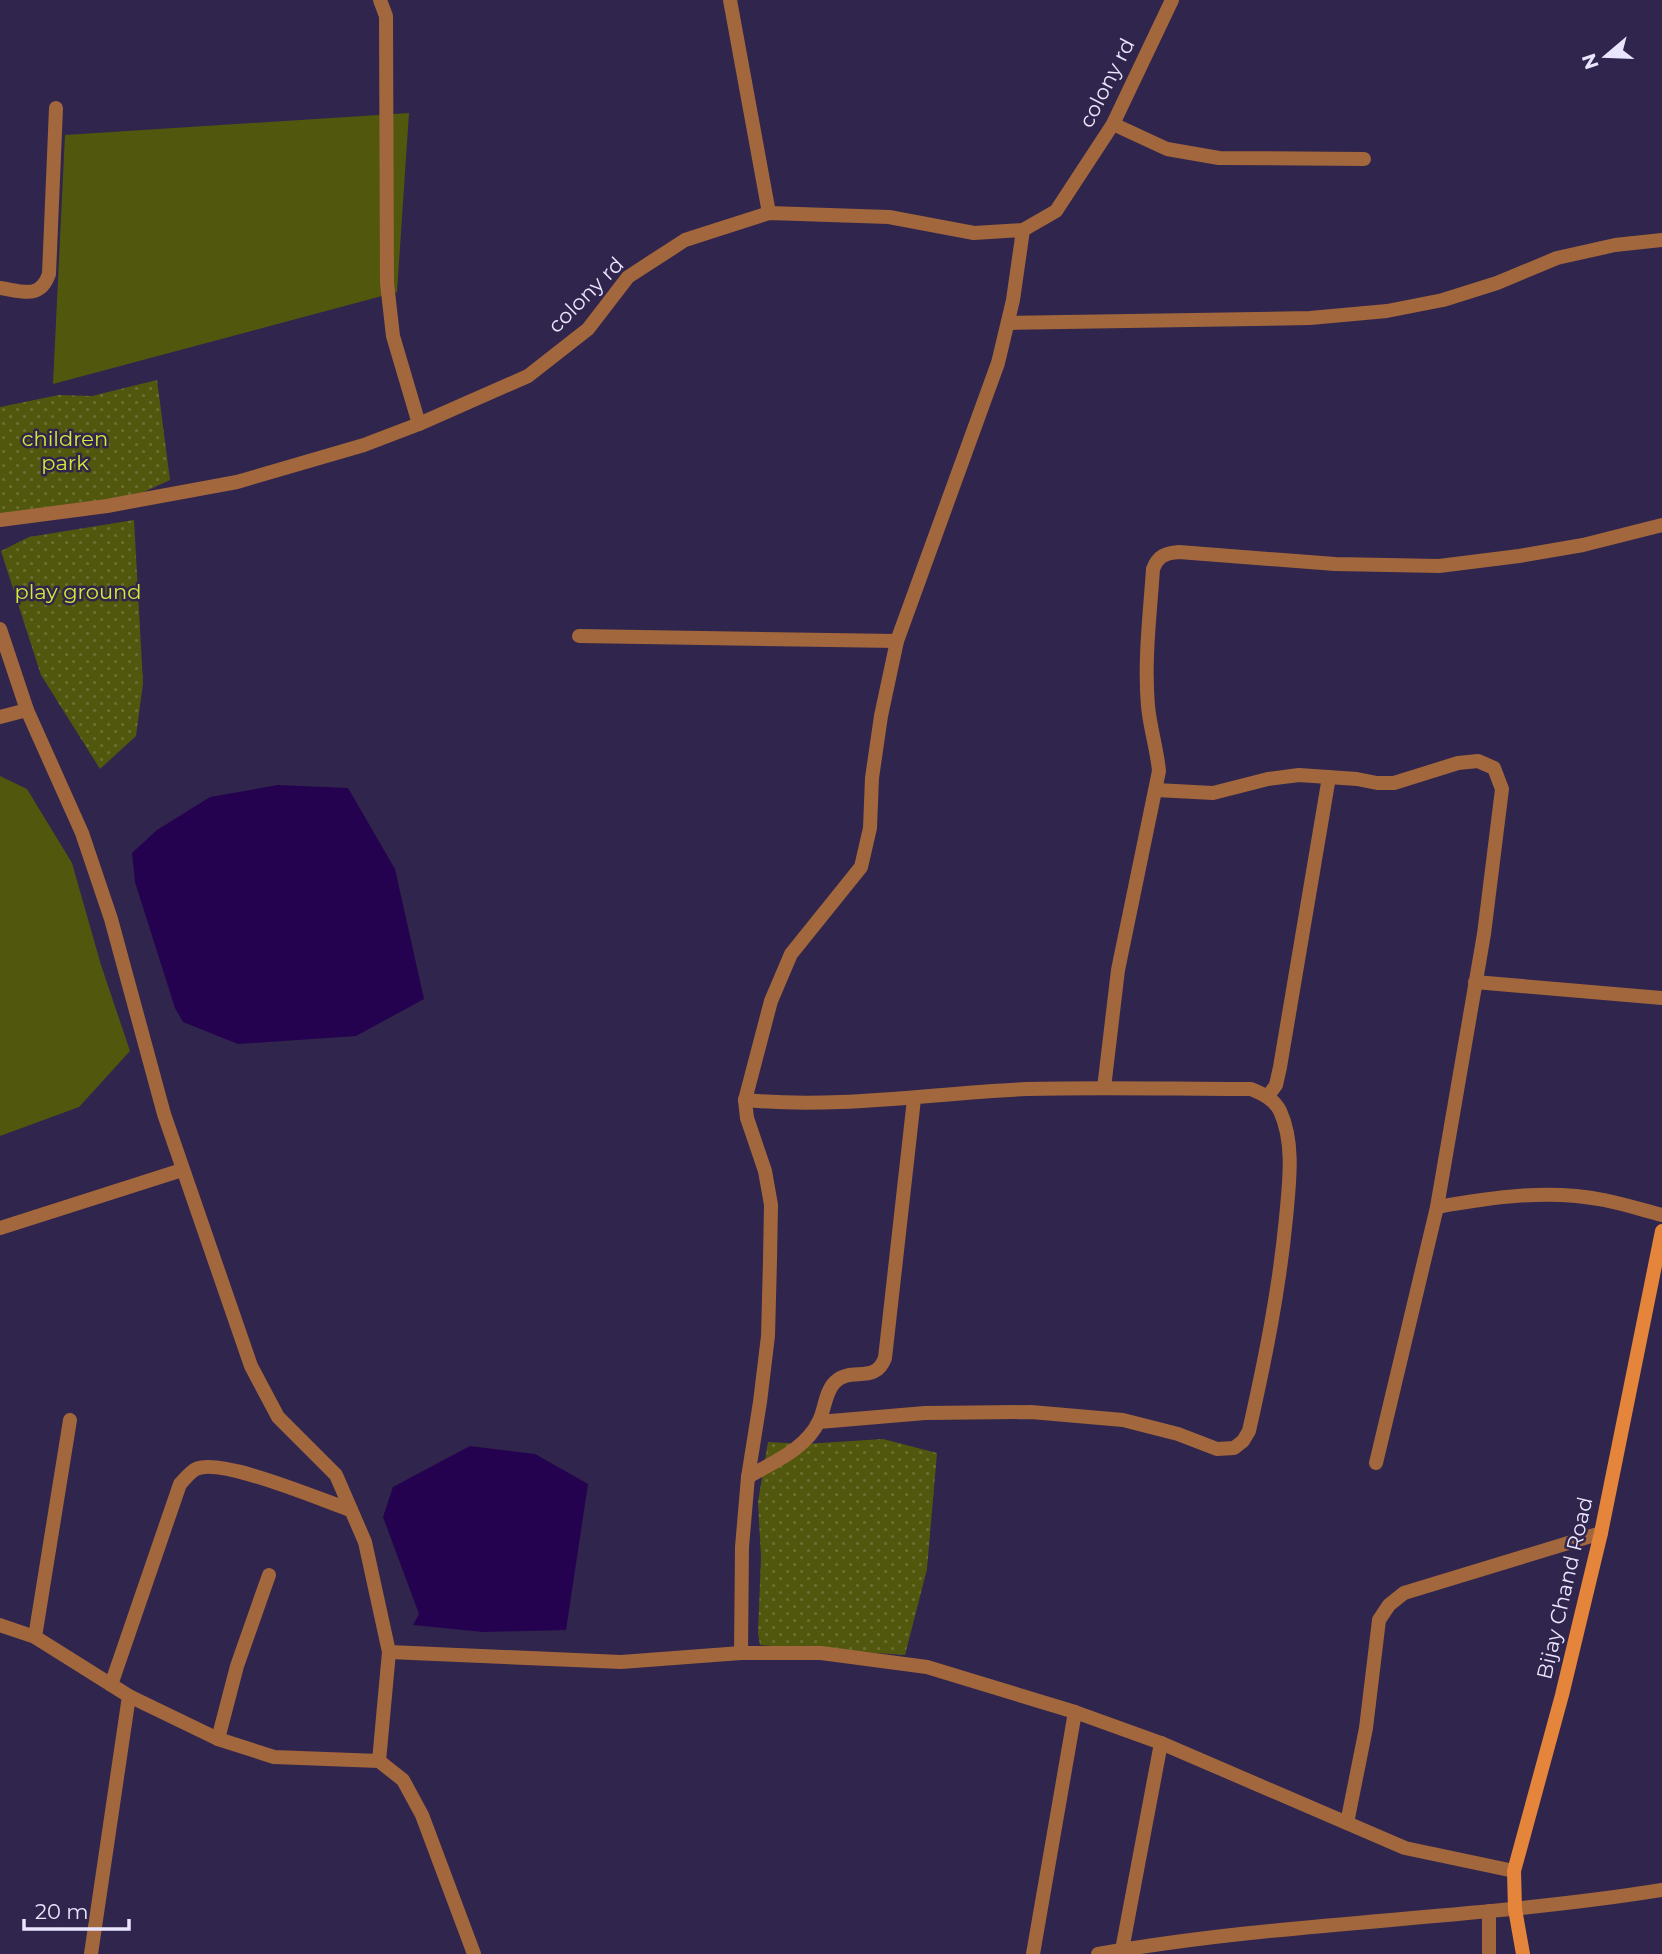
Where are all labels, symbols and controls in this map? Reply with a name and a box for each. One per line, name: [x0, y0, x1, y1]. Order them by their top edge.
north arrow: [1571, 21, 1641, 91]
street label: colony rd: [1073, 34, 1140, 132]
text: N: [1577, 50, 1604, 72]
street label: colony rd: [543, 252, 629, 338]
park label: children park: [22, 426, 108, 475]
park label: play ground: [14, 579, 142, 604]
street label: Bijay Chand Road: [1531, 1494, 1598, 1682]
scale bar: [24, 1888, 130, 1932]
text: 20 m: [35, 1899, 89, 1924]

